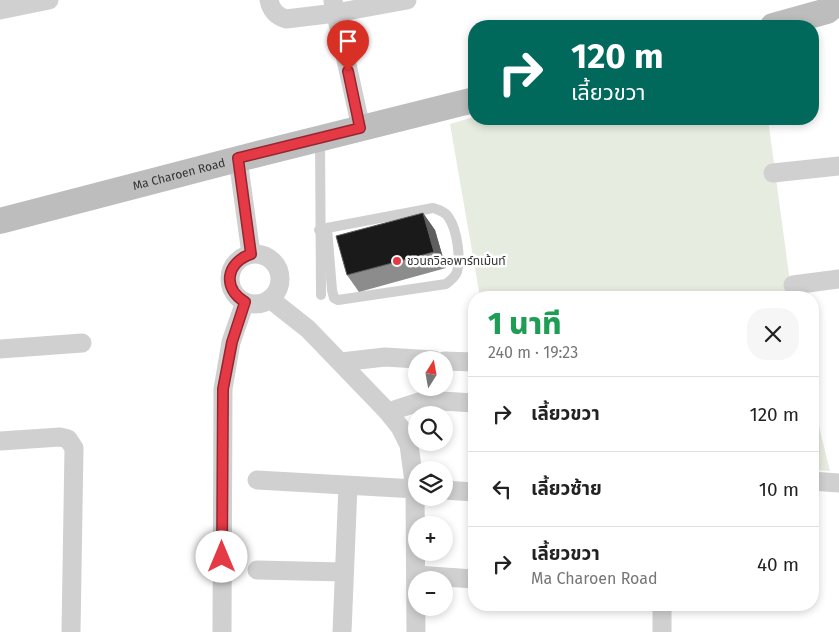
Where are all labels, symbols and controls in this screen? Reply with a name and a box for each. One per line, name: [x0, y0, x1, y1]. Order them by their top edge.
pin: [327, 20, 369, 71]
icon: arrive: [334, 27, 362, 55]
text: 120 m: [571, 35, 664, 77]
icon: right: [488, 40, 553, 105]
text: เลี้ยวขวา: [571, 79, 646, 106]
street label: Ma Charoen Road: [131, 156, 227, 193]
place label: ชวนถวิลอพาร์ทเม้นท์: [407, 254, 506, 268]
marker: ชวนถวิลอพาร์ทเม้นท์: [391, 255, 403, 267]
text: 1 นาที: [488, 306, 562, 342]
button: close: [747, 308, 799, 360]
text: 240 m · 19:23: [488, 343, 578, 362]
north arrow: [408, 351, 452, 396]
map controls: [408, 351, 453, 616]
icon: right: [488, 400, 516, 428]
text: เลี้ยวขวา: [531, 402, 600, 425]
text: 120 m: [749, 403, 799, 426]
button: search: [408, 406, 453, 451]
button: layers: [408, 461, 453, 506]
icon: left: [488, 475, 516, 503]
text: เลี้ยวซ้าย: [531, 477, 602, 500]
text: 10 m: [759, 478, 799, 501]
button: +: [408, 516, 453, 561]
position arrow: [195, 530, 247, 582]
text: เลี้ยวขวา: [531, 542, 600, 565]
icon: right: [488, 550, 516, 578]
text: 40 m: [757, 553, 799, 576]
text: Ma Charoen Road: [531, 569, 658, 588]
button: −: [408, 571, 453, 616]

